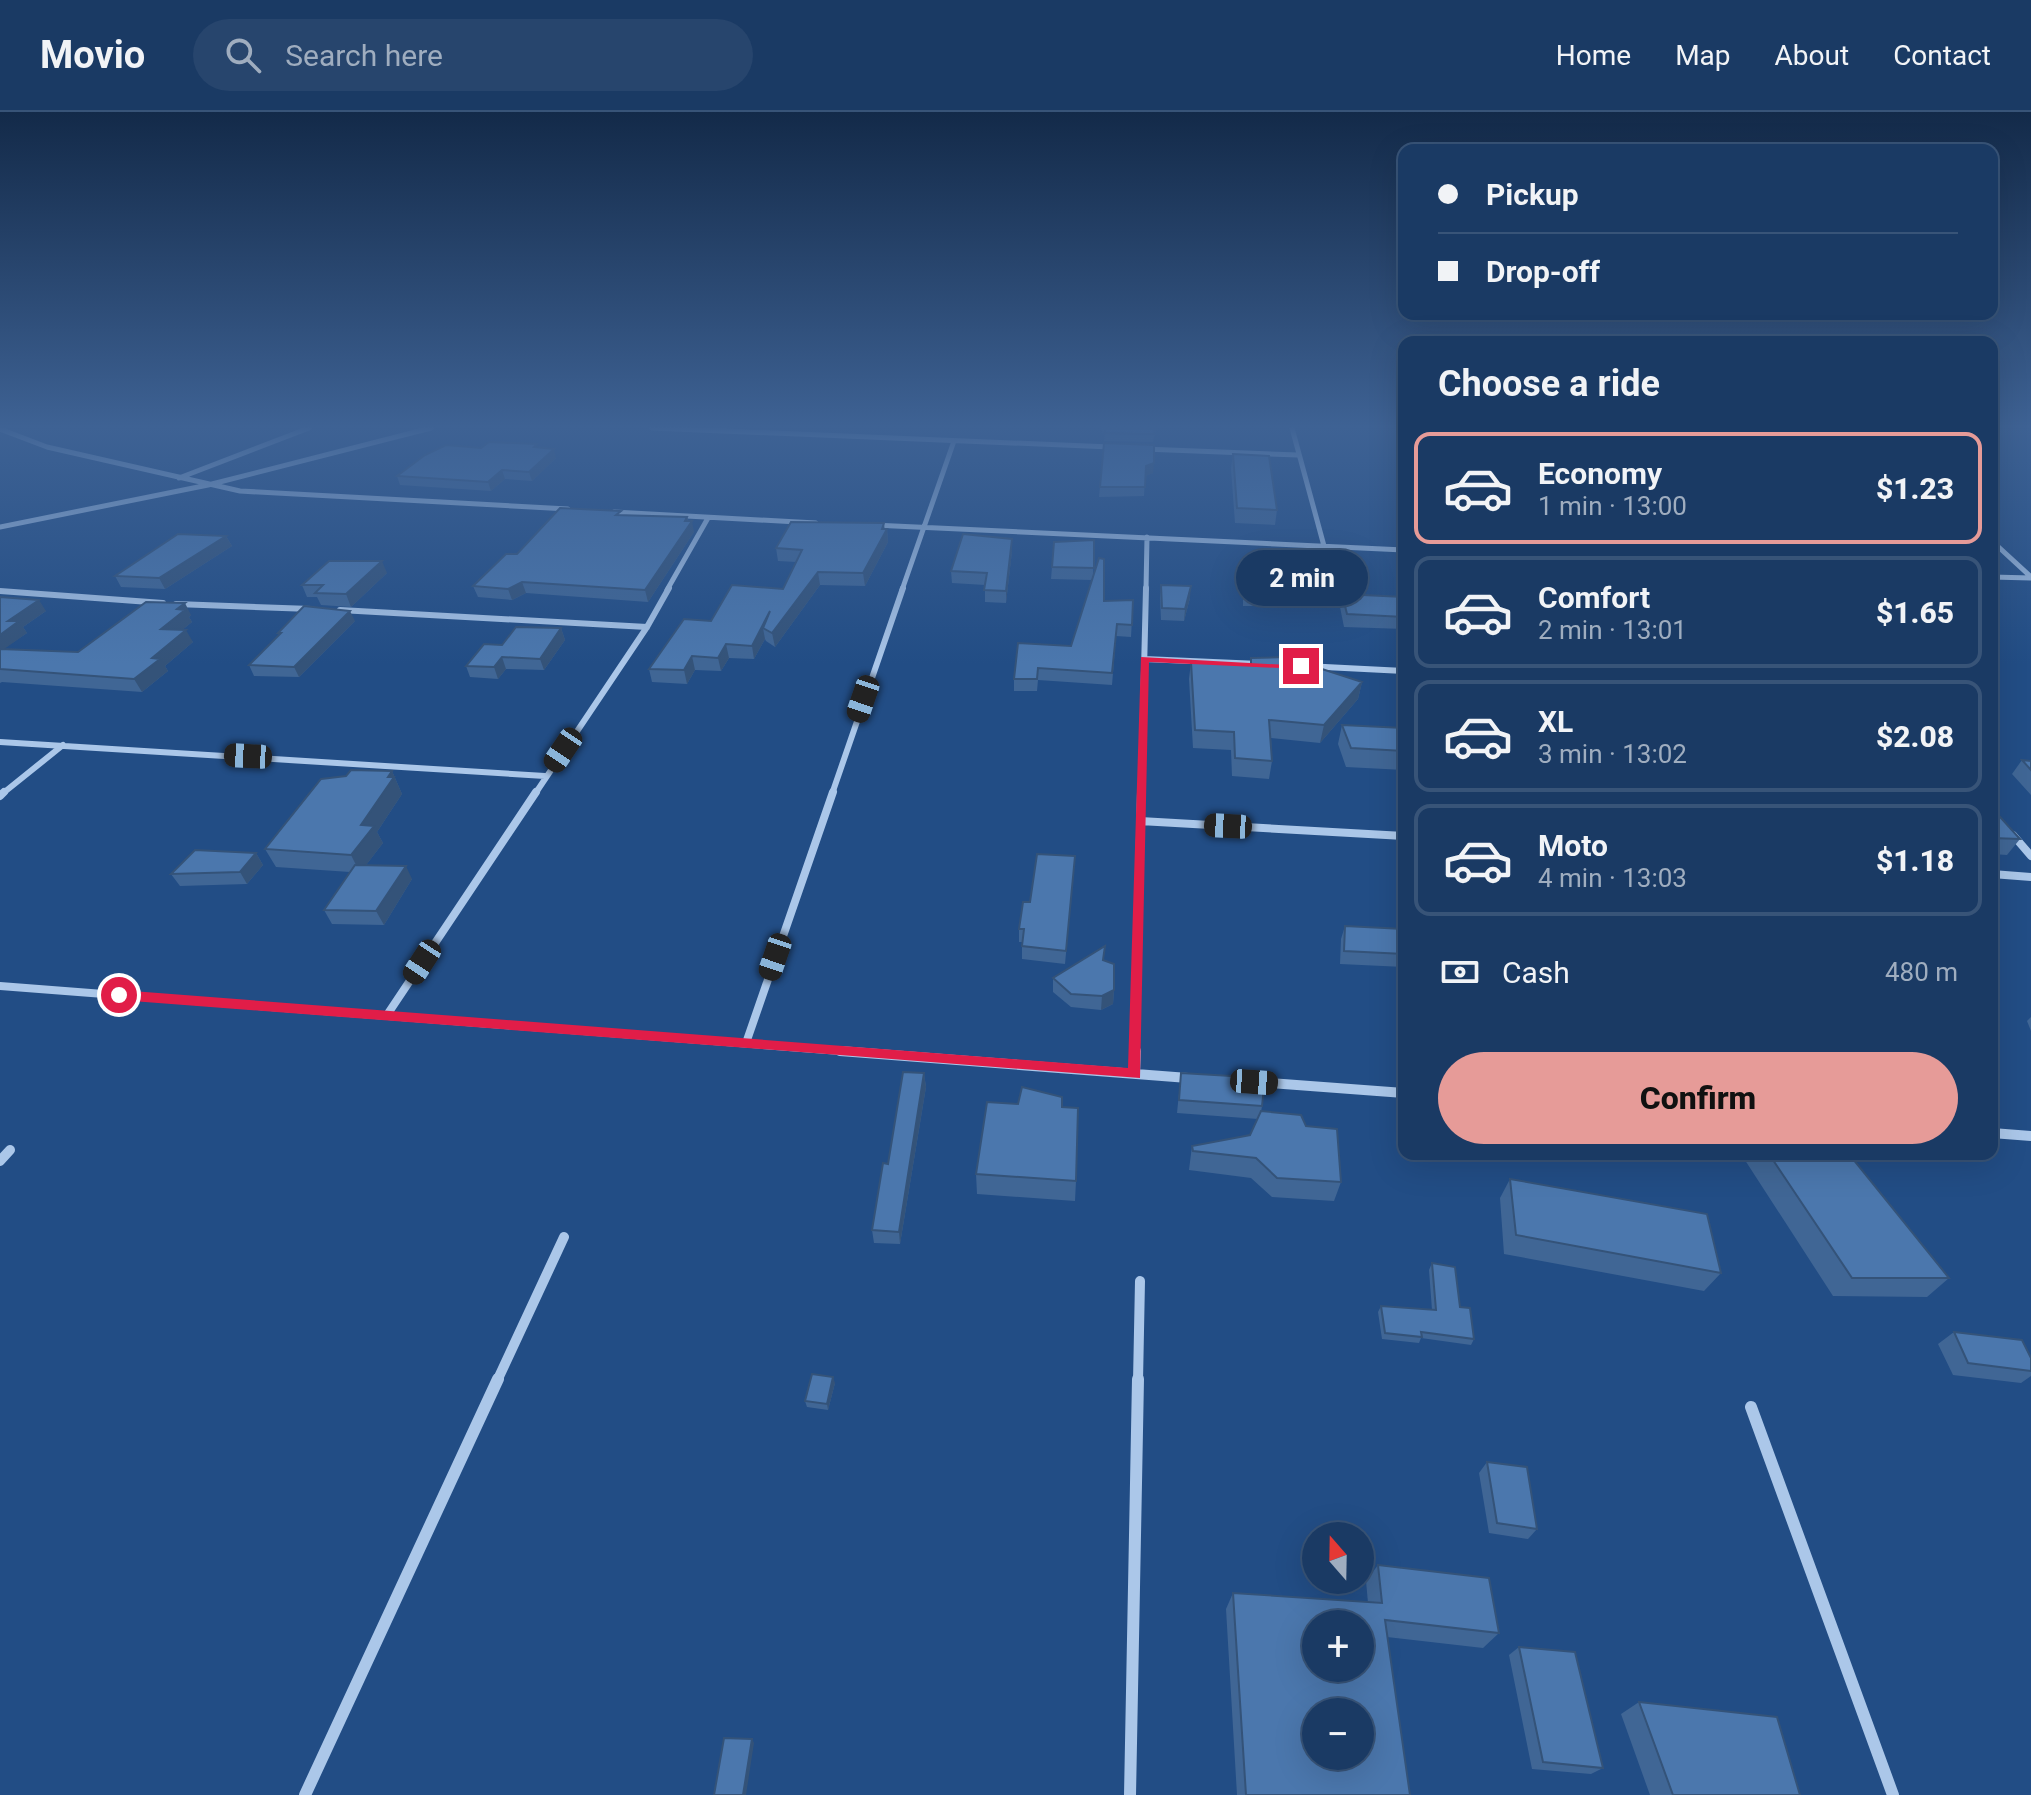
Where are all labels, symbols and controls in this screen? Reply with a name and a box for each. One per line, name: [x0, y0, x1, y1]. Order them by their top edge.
search box: [193, 19, 753, 91]
text: Movio: [40, 33, 145, 77]
icon: search: [221, 33, 265, 77]
text: Search here: [285, 38, 443, 73]
text: Home: [1556, 39, 1631, 72]
text: Map: [1675, 39, 1731, 72]
text: About: [1775, 39, 1849, 72]
text: Contact: [1893, 39, 1991, 72]
text: Pickup: [1486, 177, 1579, 212]
text: Drop-off: [1486, 254, 1600, 289]
text: Choose a ride: [1438, 363, 1660, 405]
icon: car: [1442, 452, 1514, 524]
text: Economy: [1538, 456, 1662, 491]
text: $1.23: [1876, 471, 1954, 506]
text: 1 min · 13:00: [1538, 491, 1687, 521]
callout: 2 min: [1235, 550, 1367, 606]
text: 2 min: [1269, 563, 1335, 593]
icon: car: [1442, 576, 1514, 648]
text: Comfort: [1538, 580, 1650, 615]
text: $1.65: [1876, 595, 1954, 630]
text: 2 min · 13:01: [1538, 615, 1687, 645]
route end: [1283, 648, 1319, 684]
car: [844, 672, 882, 726]
icon: car: [1442, 700, 1514, 772]
text: XL: [1538, 704, 1573, 739]
text: $2.08: [1876, 719, 1954, 754]
car: [540, 723, 586, 777]
text: 3 min · 13:02: [1538, 739, 1687, 769]
car: [223, 743, 273, 769]
car: [1203, 813, 1253, 839]
icon: car: [1442, 824, 1514, 896]
text: Moto: [1538, 828, 1608, 863]
text: $1.18: [1876, 843, 1954, 878]
text: 4 min · 13:03: [1538, 863, 1687, 893]
car: [756, 930, 794, 984]
car: [399, 935, 445, 989]
icon: cash: [1438, 950, 1482, 994]
text: Cash: [1502, 955, 1570, 990]
text: 480 m: [1885, 957, 1958, 987]
route start: [101, 977, 137, 1013]
button: Confirm: [1438, 1052, 1958, 1144]
car: [1229, 1068, 1279, 1096]
north arrow: [1302, 1522, 1374, 1594]
map controls: [1302, 1522, 1374, 1770]
button: +: [1302, 1610, 1374, 1682]
button: −: [1302, 1698, 1374, 1770]

